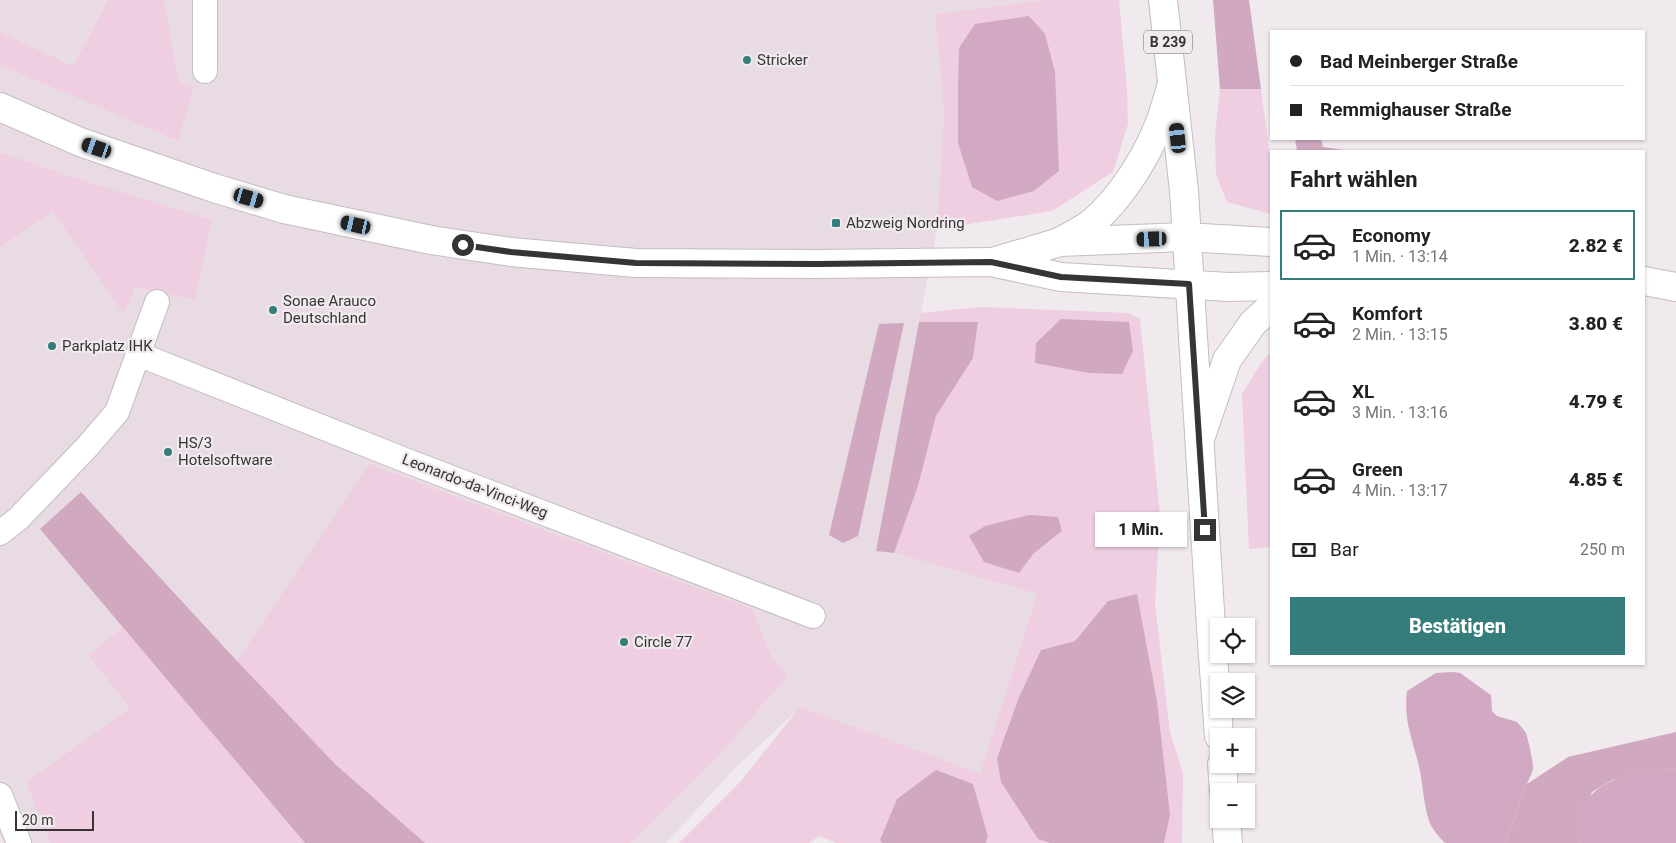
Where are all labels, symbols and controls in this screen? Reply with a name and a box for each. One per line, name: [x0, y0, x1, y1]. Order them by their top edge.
road number: B 239: [1144, 31, 1192, 54]
text: Bad Meinberger Straße: [1320, 50, 1518, 73]
place label: Stricker: [757, 51, 808, 69]
marker: Stricker: [741, 54, 753, 66]
text: Remmighauser Straße: [1320, 98, 1512, 121]
car: [1168, 122, 1187, 154]
car: [80, 136, 113, 160]
text: Fahrt wählen: [1290, 167, 1418, 192]
car: [232, 187, 265, 209]
car: [339, 214, 372, 236]
place label: Abzweig Nordring: [846, 214, 965, 232]
marker: Abzweig Nordring: [830, 217, 842, 229]
icon: car: [1292, 223, 1337, 268]
text: Economy: [1352, 224, 1431, 247]
car: [1136, 231, 1167, 247]
route start: [452, 234, 474, 256]
text: 2.82 €: [1569, 234, 1623, 257]
text: 1 Min. · 13:14: [1352, 247, 1448, 266]
place label: Sonae Arauco Deutschland: [283, 292, 376, 327]
icon: car: [1292, 301, 1337, 346]
text: Komfort: [1352, 302, 1422, 325]
marker: Sonae Arauco Deutschland: [267, 304, 279, 316]
text: 3.80 €: [1569, 312, 1623, 335]
text: 2 Min. · 13:15: [1352, 325, 1448, 344]
place label: Parkplatz IHK: [62, 337, 153, 355]
marker: Parkplatz IHK: [46, 340, 58, 352]
icon: car: [1292, 379, 1337, 424]
text: XL: [1352, 380, 1374, 403]
text: 4.79 €: [1569, 390, 1623, 413]
text: 3 Min. · 13:16: [1352, 403, 1448, 422]
place label: HS/3 Hotelsoftware: [178, 434, 273, 469]
marker: HS/3 Hotelsoftware: [162, 446, 174, 458]
street label: Leonardo-da-Vinci-Weg: [400, 450, 550, 522]
icon: car: [1292, 457, 1337, 502]
text: Green: [1352, 458, 1403, 481]
text: 4.85 €: [1569, 468, 1623, 491]
text: 4 Min. · 13:17: [1352, 481, 1448, 500]
callout: 1 Min.: [1095, 512, 1188, 548]
route end: [1194, 519, 1216, 541]
text: 1 Min.: [1118, 520, 1164, 539]
icon: cash: [1290, 536, 1318, 564]
text: Bar: [1330, 538, 1359, 561]
text: 250 m: [1580, 540, 1625, 559]
button: Bestätigen: [1290, 597, 1625, 655]
map controls: [1210, 618, 1255, 828]
button: locate: [1210, 618, 1255, 663]
place label: Circle 77: [634, 633, 692, 651]
marker: Circle 77: [618, 636, 630, 648]
button: layers: [1210, 673, 1255, 718]
button: +: [1210, 728, 1255, 773]
button: −: [1210, 783, 1255, 828]
scale bar: [15, 808, 94, 831]
text: 20 m: [22, 812, 54, 828]

